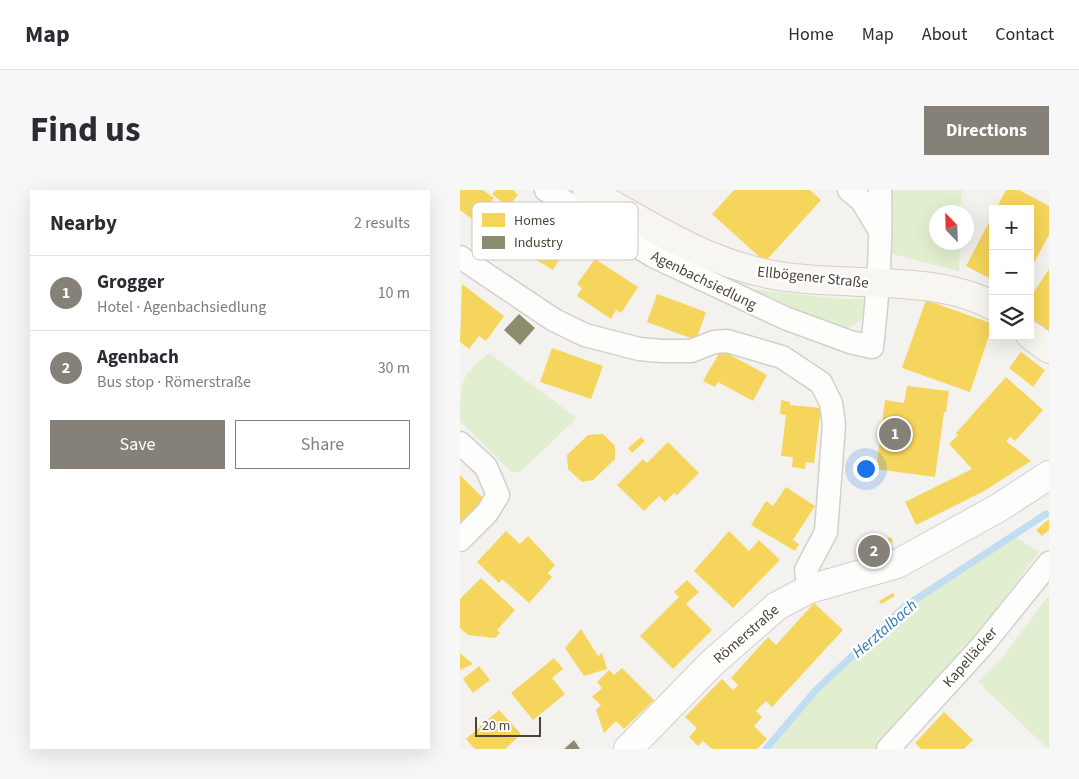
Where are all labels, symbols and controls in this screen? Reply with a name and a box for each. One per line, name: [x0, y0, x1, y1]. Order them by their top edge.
text: Map: [25, 17, 70, 52]
text: Home: [788, 22, 834, 47]
text: Map: [862, 22, 894, 47]
text: About: [922, 22, 967, 47]
text: Contact: [995, 22, 1054, 47]
text: Find us: [30, 105, 140, 155]
button: Directions: [924, 106, 1049, 155]
legend: [472, 202, 638, 260]
north arrow: [929, 205, 974, 250]
map controls: [989, 205, 1034, 340]
button: +: [989, 205, 1034, 250]
text: Nearby: [50, 208, 117, 238]
text: Homes: [514, 211, 555, 231]
text: 2 results: [354, 212, 410, 234]
text: Industry: [514, 233, 563, 253]
street label: Agenbachsiedlung: [647, 246, 761, 315]
button: −: [989, 250, 1034, 295]
street label: Ellbögener Straße: [756, 261, 870, 294]
text: Grogger: [97, 269, 164, 296]
text: 1: [62, 282, 70, 304]
text: 10 m: [378, 282, 410, 304]
button: layers: [989, 295, 1034, 340]
text: Hotel · Agenbachsiedlung: [97, 296, 266, 318]
text: Agenbach: [97, 344, 179, 371]
text: 2: [62, 357, 70, 379]
text: 30 m: [378, 357, 410, 379]
text: Bus stop · Römerstraße: [97, 371, 251, 393]
pin: 1: [879, 415, 911, 453]
button: Save: [50, 420, 225, 469]
button: Share: [235, 420, 410, 469]
your location: [853, 456, 879, 482]
pin: 2: [858, 532, 890, 570]
water label: Herztalbach: [847, 594, 922, 663]
street label: Römerstraße: [709, 600, 784, 669]
street label: Kapelläcker: [938, 622, 1003, 692]
scale bar: [475, 714, 541, 737]
text: 20 m: [482, 716, 510, 736]

